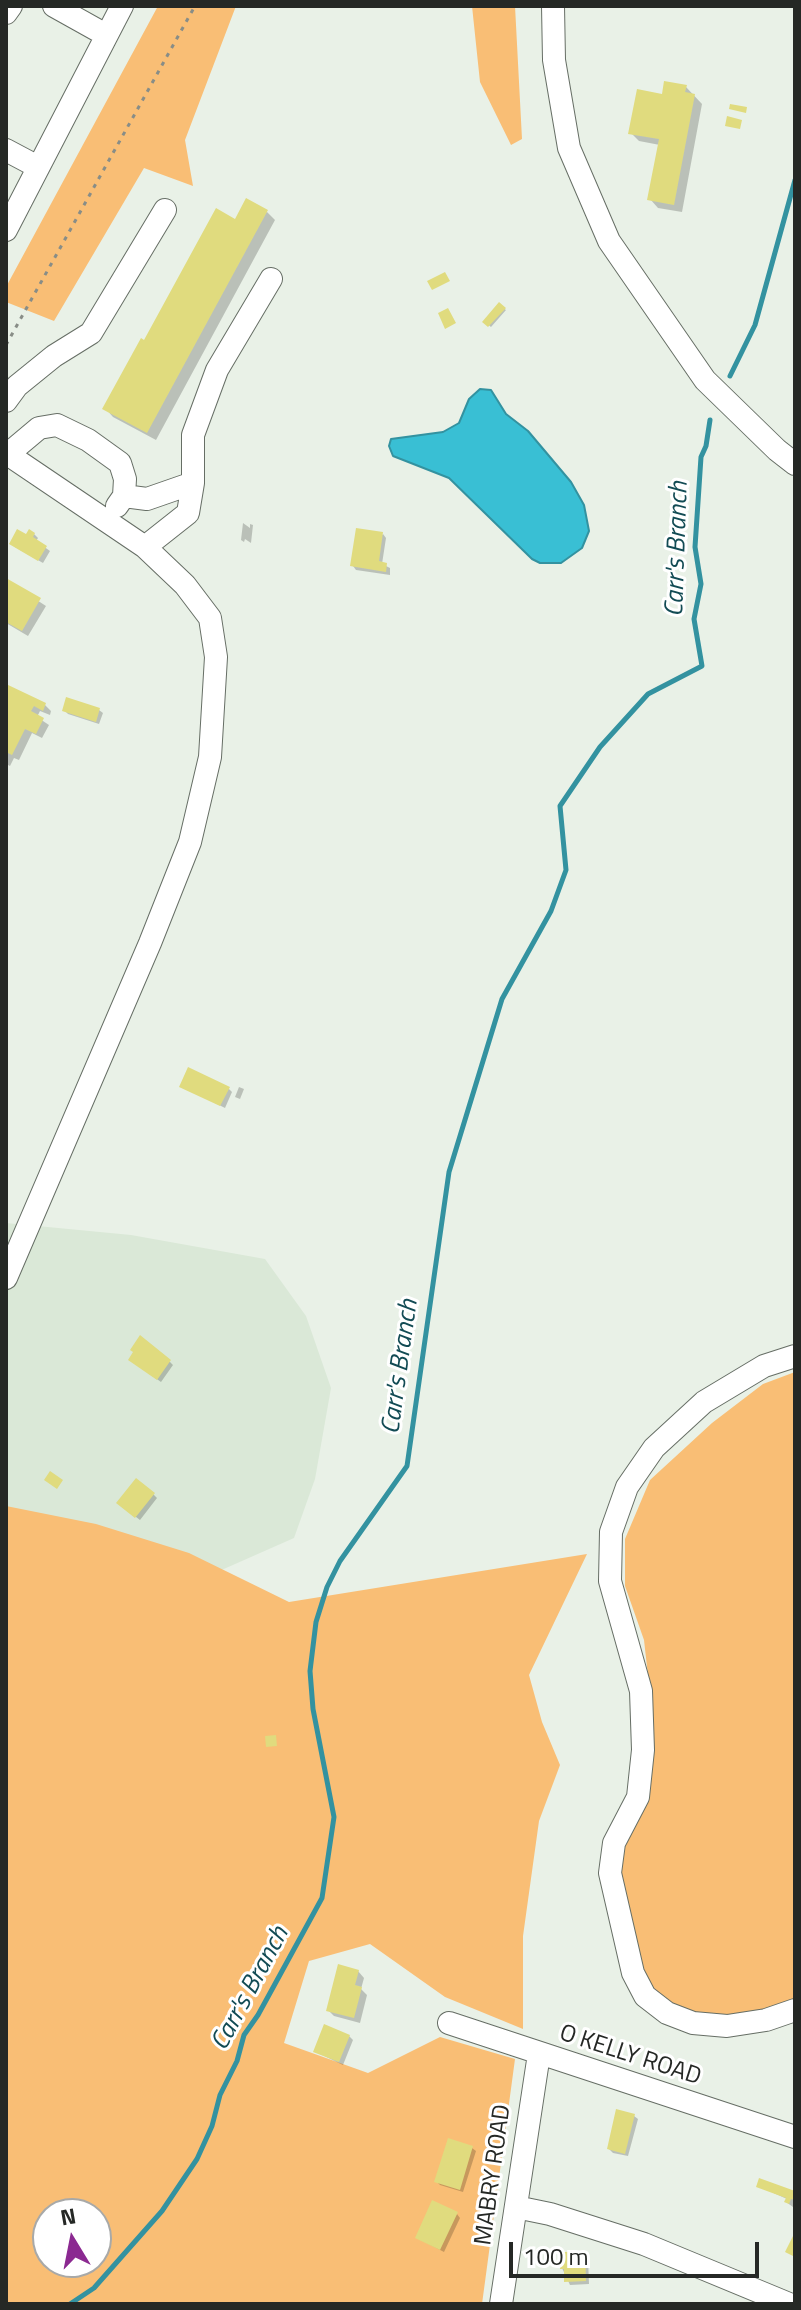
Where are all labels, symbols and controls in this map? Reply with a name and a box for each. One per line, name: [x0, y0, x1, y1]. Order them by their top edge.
water label: Carr's Branch: [660, 481, 696, 617]
water label: Carr's Branch: [376, 1298, 426, 1436]
water label: Carr's Branch: [205, 1922, 297, 2056]
street label: O KELLY ROAD: [556, 2020, 704, 2092]
street label: MABRY ROAD: [470, 2103, 518, 2247]
north arrow: [32, 2198, 112, 2278]
text: N: [58, 2198, 79, 2234]
scale bar: [513, 2226, 763, 2276]
text: 100 m: [523, 2238, 589, 2274]

